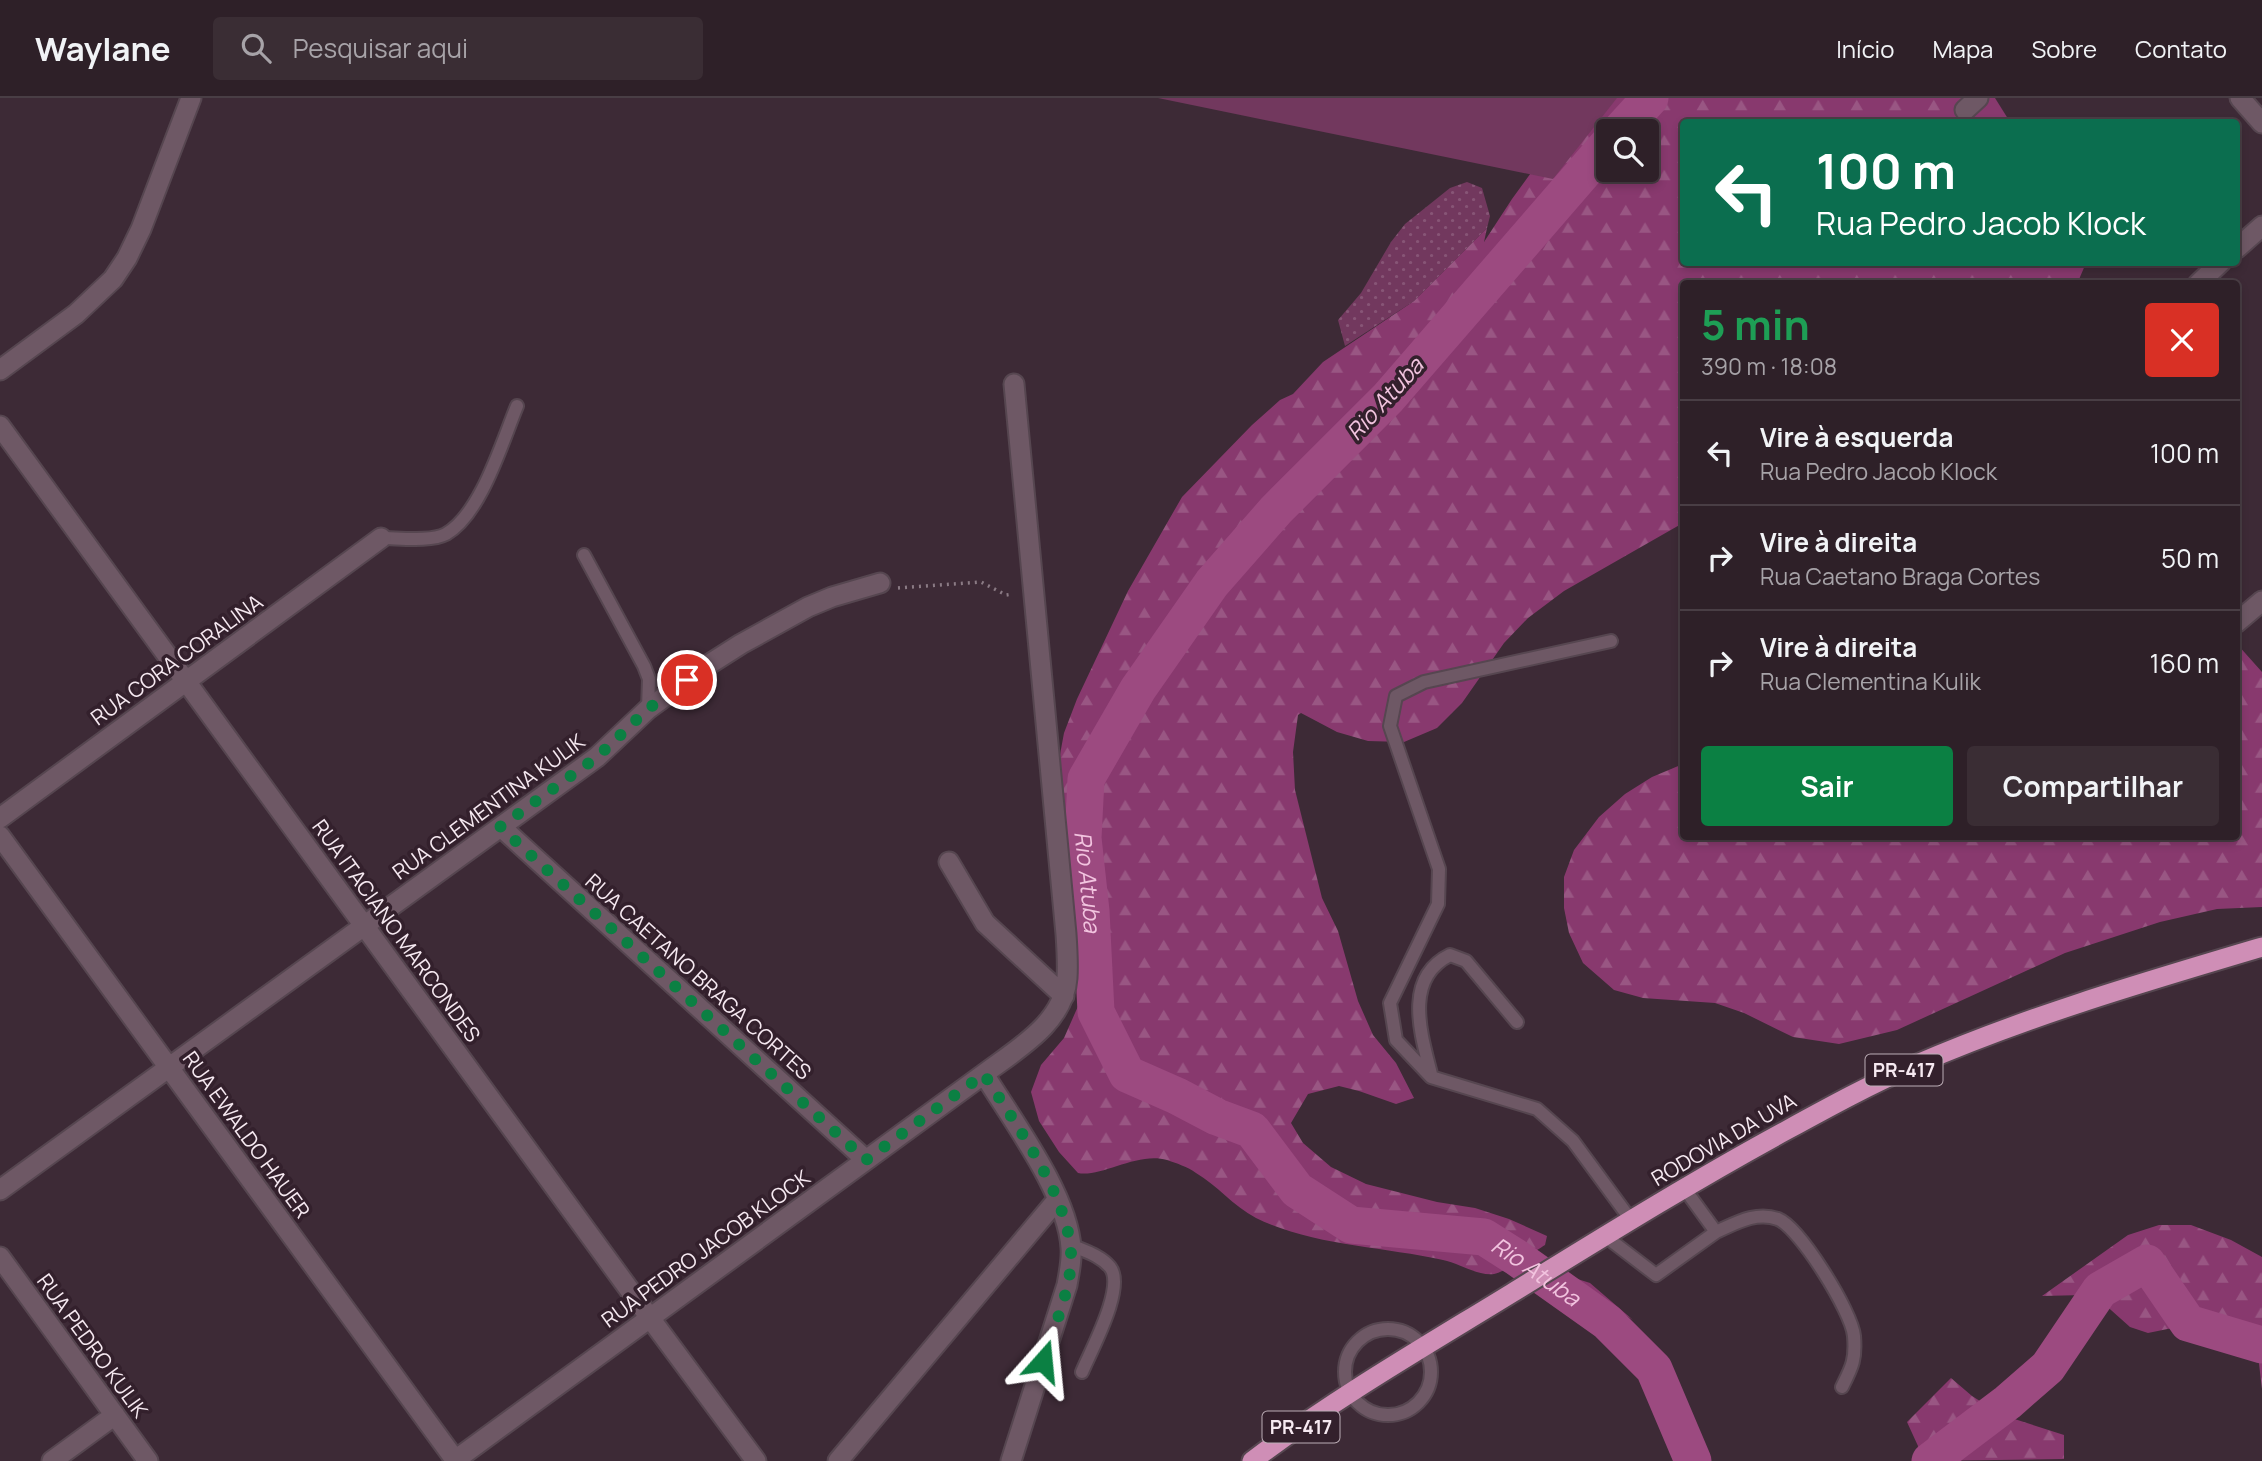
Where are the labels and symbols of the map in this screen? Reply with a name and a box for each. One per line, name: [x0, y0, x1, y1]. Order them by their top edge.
water label: Rio Atuba: [1338, 349, 1431, 447]
street label: RUA CORA CORALINA: [85, 587, 268, 731]
pin: [657, 650, 717, 710]
street label: RUA CLEMENTINA KULIK: [387, 727, 591, 885]
street label: RUA ITACIANO MARCONDES: [306, 813, 487, 1047]
water label: Rio Atuba: [1067, 830, 1109, 934]
street label: RUA CAETANO BRAGA CORTES: [580, 867, 818, 1085]
street label: RUA EWALDO HAUER: [177, 1045, 317, 1223]
road number: PR-417: [1866, 1054, 1942, 1086]
street label: RODOVIA DA UVA: [1646, 1086, 1801, 1192]
street label: RUA PEDRO JACOB KLOCK: [596, 1163, 816, 1333]
water label: Rio Atuba: [1486, 1229, 1588, 1314]
street label: RUA PEDRO KULIK: [31, 1268, 155, 1423]
position arrow: [1006, 1324, 1080, 1398]
road number: PR-417: [1262, 1412, 1340, 1442]

